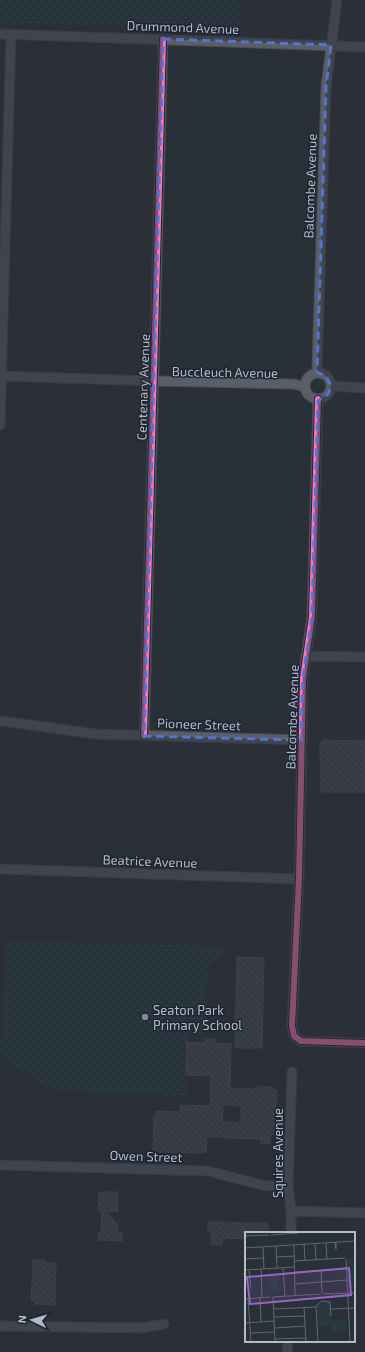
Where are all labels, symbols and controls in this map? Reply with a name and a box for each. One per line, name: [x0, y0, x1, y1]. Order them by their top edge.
street label: Drummond Avenue: [126, 17, 240, 37]
street label: Balcombe Avenue: [300, 133, 320, 239]
street label: Centenary Avenue: [133, 333, 153, 441]
street label: Buccleuch Avenue: [172, 363, 278, 381]
street label: Balcombe Avenue: [282, 664, 302, 770]
street label: Pioneer Street: [157, 715, 241, 733]
street label: Beatrice Avenue: [102, 851, 198, 871]
place label: Seaton Park Primary School: [153, 1002, 242, 1033]
marker: Seaton Park Primary School: [140, 1012, 150, 1022]
street label: Squires Avenue: [270, 1108, 286, 1198]
street label: Owen Street: [109, 1147, 183, 1165]
inset map: [245, 1232, 355, 1342]
north arrow: [12, 1300, 52, 1340]
text: N: [15, 1315, 28, 1324]

